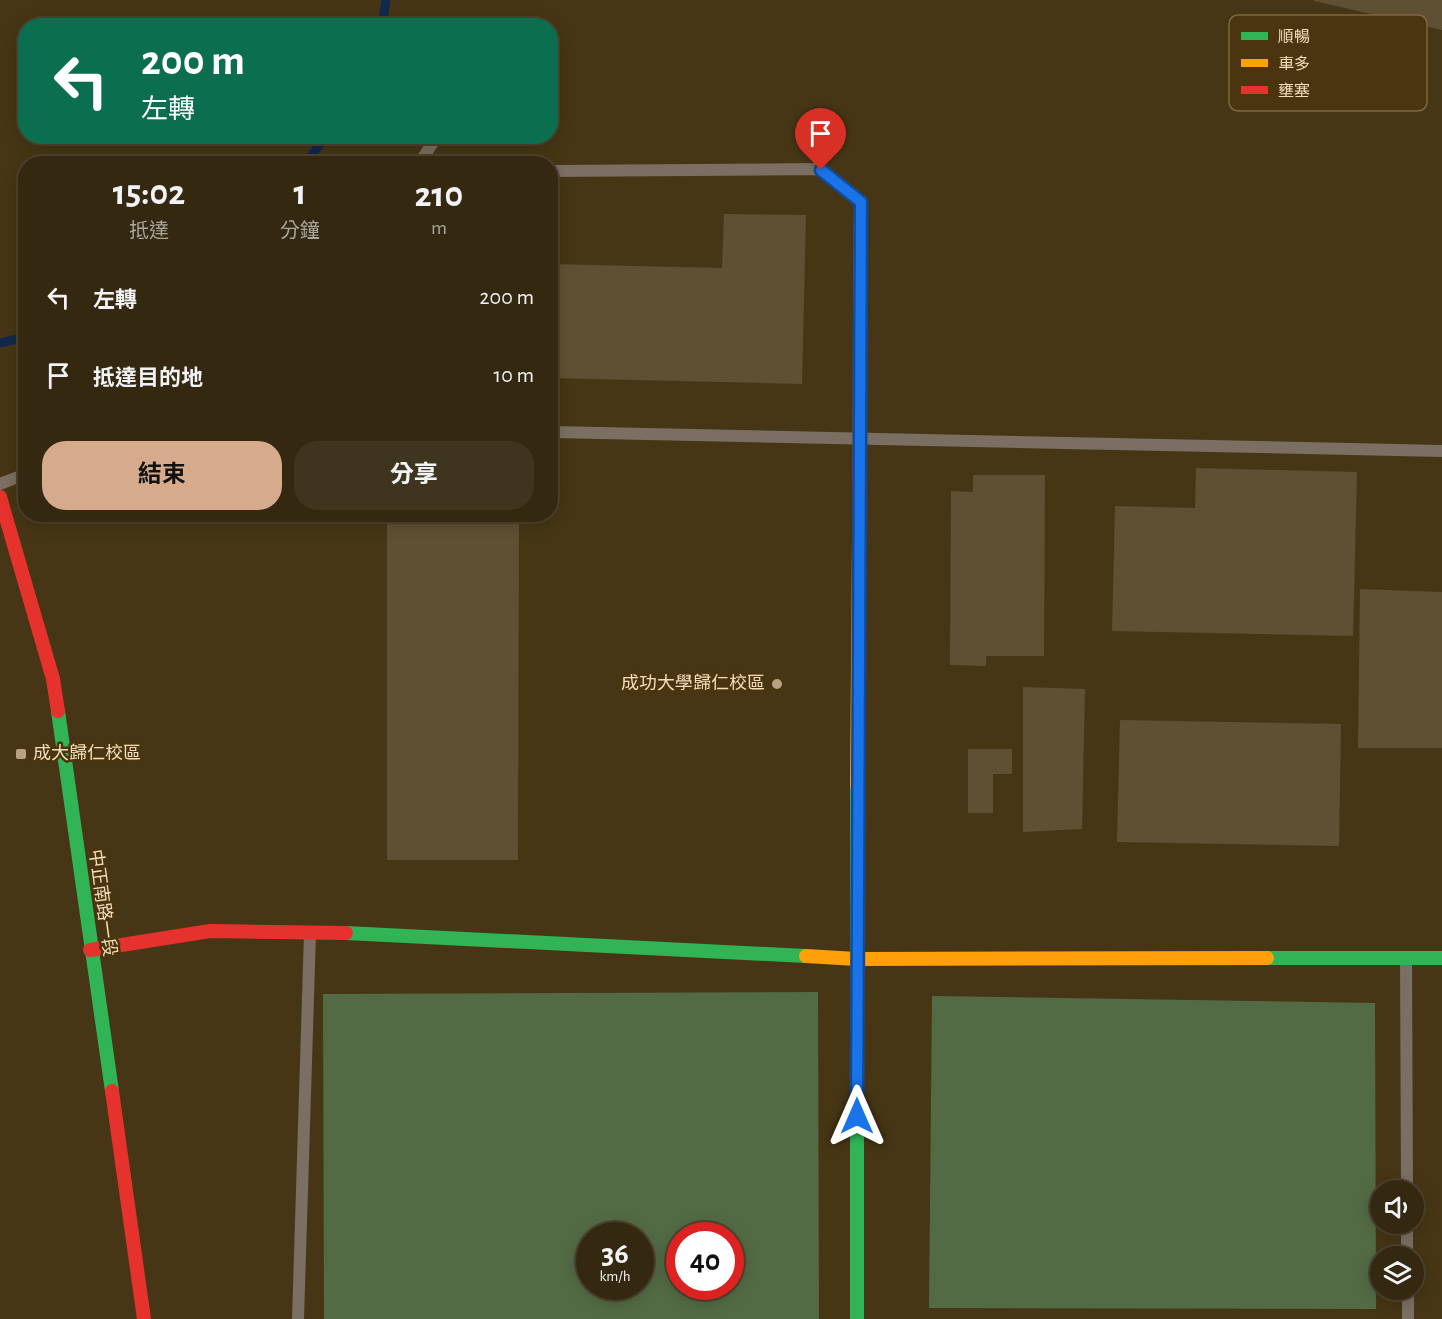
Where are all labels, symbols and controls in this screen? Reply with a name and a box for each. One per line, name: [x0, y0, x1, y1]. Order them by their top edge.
legend: [1229, 15, 1427, 111]
text: 順暢: [1278, 29, 1310, 45]
text: 200 m: [141, 40, 245, 82]
icon: left: [42, 42, 120, 120]
text: 車多: [1278, 55, 1310, 72]
text: 壅塞: [1278, 82, 1310, 99]
text: 左轉: [141, 96, 195, 123]
pin: [795, 108, 846, 170]
icon: arrive: [804, 117, 837, 150]
text: 15:02: [113, 175, 185, 211]
text: 1: [293, 175, 306, 211]
text: 210: [415, 177, 463, 213]
text: m: [431, 218, 447, 238]
text: 抵達: [129, 221, 169, 241]
text: 分鐘: [280, 221, 320, 241]
icon: left: [42, 281, 75, 314]
text: 200 m: [480, 286, 534, 308]
text: 左轉: [93, 289, 137, 311]
icon: arrive: [42, 359, 75, 392]
text: 10 m: [494, 364, 534, 386]
text: 抵達目的地: [93, 367, 203, 389]
button: 結束: [42, 441, 282, 510]
button: 分享: [294, 441, 534, 510]
place label: 成功大學歸仁校區: [621, 673, 765, 693]
marker: 成功大學歸仁校區: [770, 677, 784, 691]
place label: 成大歸仁校區: [33, 743, 141, 763]
marker: 成大歸仁校區: [14, 747, 28, 761]
street label: 中正南路一段: [86, 848, 120, 958]
position arrow: [825, 1084, 889, 1148]
map controls: [1370, 1180, 1424, 1300]
button: sound: [1370, 1180, 1424, 1234]
speed limit sign: 40: [666, 1222, 744, 1300]
text: 36: [601, 1239, 629, 1269]
button: layers: [1370, 1246, 1424, 1300]
text: km/h: [600, 1269, 630, 1284]

